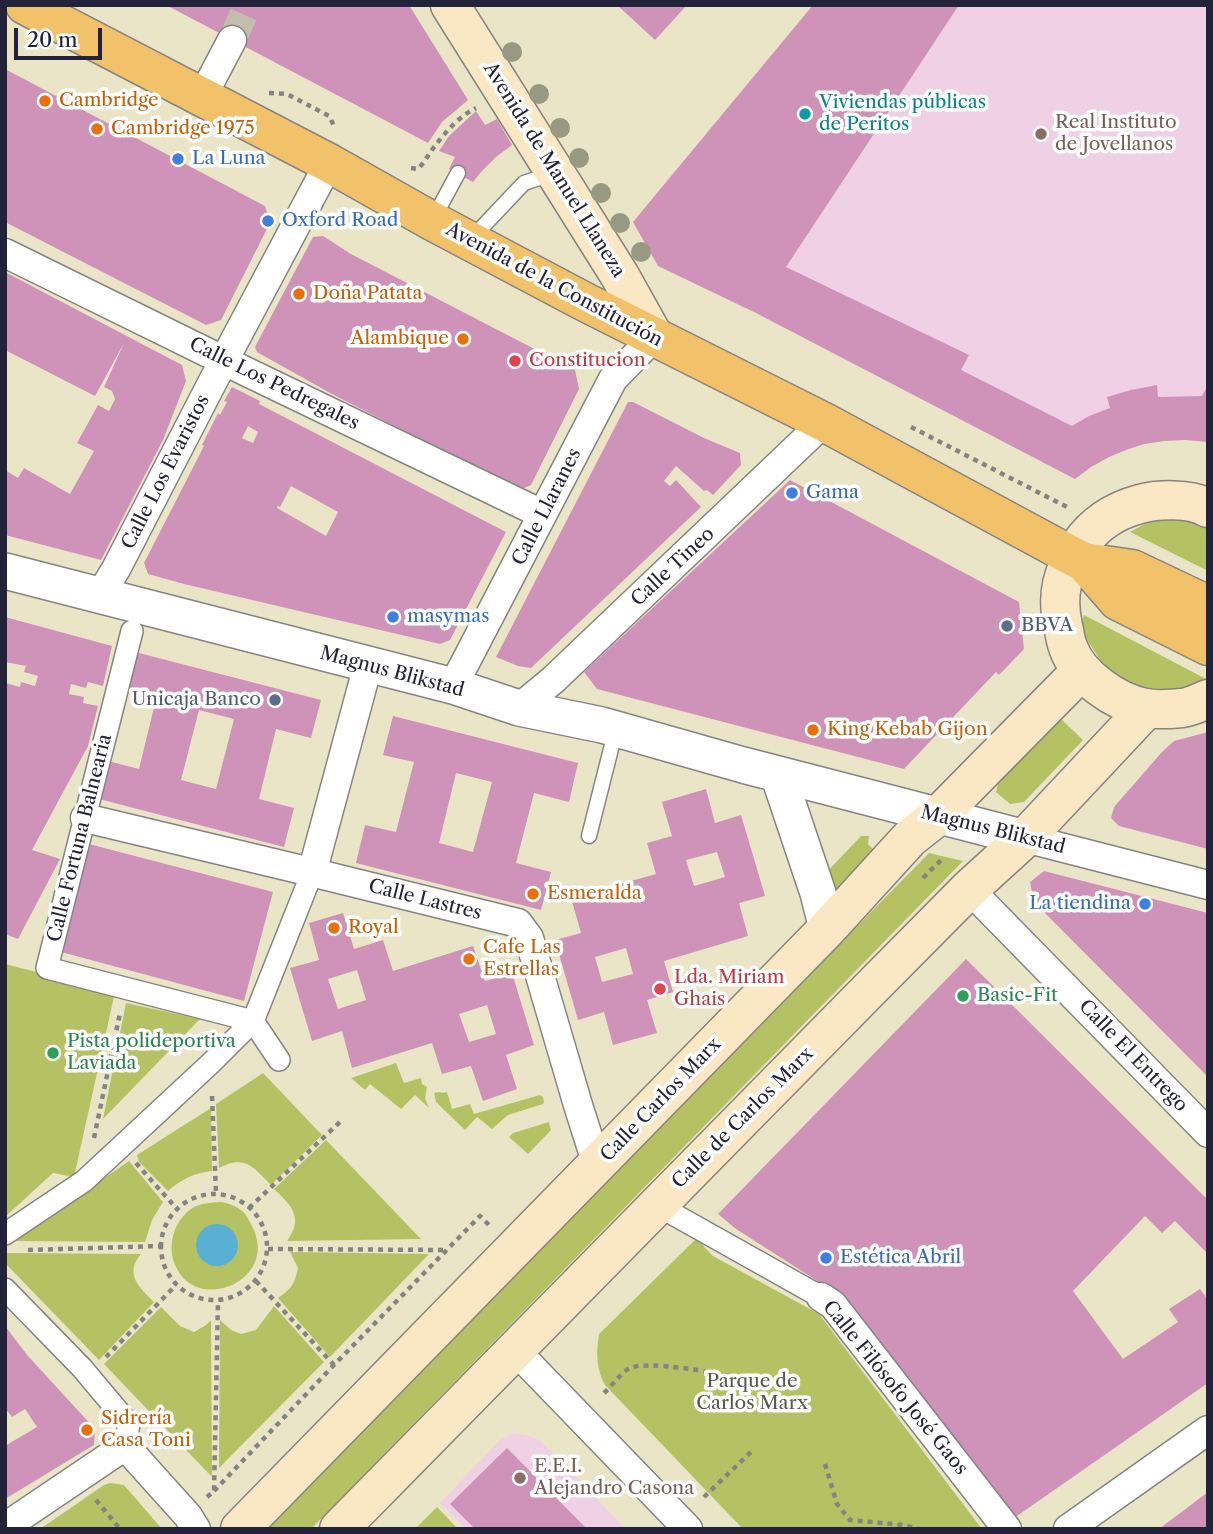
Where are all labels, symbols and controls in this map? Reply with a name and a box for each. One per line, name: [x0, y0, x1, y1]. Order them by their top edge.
scale bar: [18, 14, 105, 58]
text: 20 m: [27, 27, 78, 52]
street label: Avenida de Manuel Llaneza: [478, 58, 630, 282]
place label: Cambridge: [59, 90, 159, 112]
place label: Viviendas públicas de Peritos: [819, 92, 986, 136]
marker: Cambridge: [37, 93, 53, 109]
marker: Viviendas públicas de Peritos: [797, 106, 813, 122]
place label: Real Instituto de Jovellanos: [1055, 112, 1177, 156]
place label: Cambridge 1975: [111, 118, 255, 140]
marker: Cambridge 1975: [89, 121, 105, 137]
marker: Real Instituto de Jovellanos: [1033, 126, 1049, 142]
place label: La Luna: [192, 148, 266, 170]
marker: La Luna: [170, 151, 186, 167]
place label: Oxford Road: [282, 210, 398, 232]
marker: Oxford Road: [260, 213, 276, 229]
street label: Avenida de la Constitución: [442, 218, 666, 352]
place label: Doña Patata: [313, 283, 423, 305]
marker: Doña Patata: [291, 286, 307, 302]
place label: Alambique: [350, 328, 449, 350]
marker: Alambique: [455, 331, 471, 347]
street label: Calle Los Pedregales: [185, 333, 363, 435]
place label: Constitucion: [529, 350, 646, 372]
marker: Constitucion: [507, 353, 523, 369]
street label: Calle Los Evaristos: [117, 391, 215, 553]
street label: Calle Llaranes: [508, 445, 586, 569]
place label: Gama: [806, 482, 859, 504]
marker: Gama: [784, 485, 800, 501]
street label: Calle Tineo: [627, 523, 719, 611]
place label: masymas: [407, 606, 489, 628]
marker: masymas: [385, 609, 401, 625]
place label: BBVA: [1021, 615, 1073, 637]
marker: BBVA: [999, 618, 1015, 634]
street label: Magnus Blikstad: [318, 642, 466, 702]
place label: Unicaja Banco: [132, 689, 261, 711]
marker: Unicaja Banco: [267, 692, 283, 708]
place label: King Kebab Gijon: [827, 719, 988, 741]
marker: King Kebab Gijon: [805, 722, 821, 738]
street label: Calle Fortuna Balnearia: [43, 732, 117, 944]
street label: Magnus Blikstad: [918, 801, 1068, 859]
street label: Calle Lastres: [366, 875, 484, 925]
place label: Esmeralda: [547, 883, 642, 905]
marker: Esmeralda: [525, 886, 541, 902]
place label: La tiendina: [1029, 893, 1131, 915]
marker: La tiendina: [1137, 896, 1153, 912]
place label: Royal: [348, 917, 399, 939]
marker: Royal: [326, 920, 342, 936]
place label: Cafe Las Estrellas: [483, 937, 561, 981]
marker: Cafe Las Estrellas: [461, 951, 477, 967]
place label: Lda. Miriam Ghais: [674, 967, 785, 1011]
marker: Lda. Miriam Ghais: [652, 981, 668, 997]
place label: Basic-Fit: [977, 985, 1058, 1007]
marker: Basic-Fit: [955, 988, 971, 1004]
street label: Calle El Entrego: [1074, 995, 1192, 1117]
place label: Pista polideportiva Laviada: [67, 1031, 236, 1075]
street label: Calle Carlos Marx: [596, 1033, 726, 1167]
street label: Calle de Carlos Marx: [668, 1043, 818, 1193]
marker: Pista polideportiva Laviada: [45, 1045, 61, 1061]
place label: Estética Abril: [840, 1247, 961, 1269]
marker: Estética Abril: [818, 1250, 834, 1266]
street label: Calle Filósofo José Gaos: [818, 1296, 972, 1480]
park label: Parque de Carlos Marx: [696, 1371, 808, 1415]
place label: Sidrería Casa Toni: [101, 1408, 191, 1452]
marker: Sidrería Casa Toni: [79, 1422, 95, 1438]
place label: E.E.I. Alejandro Casona: [534, 1456, 694, 1500]
marker: E.E.I. Alejandro Casona: [512, 1470, 528, 1486]

